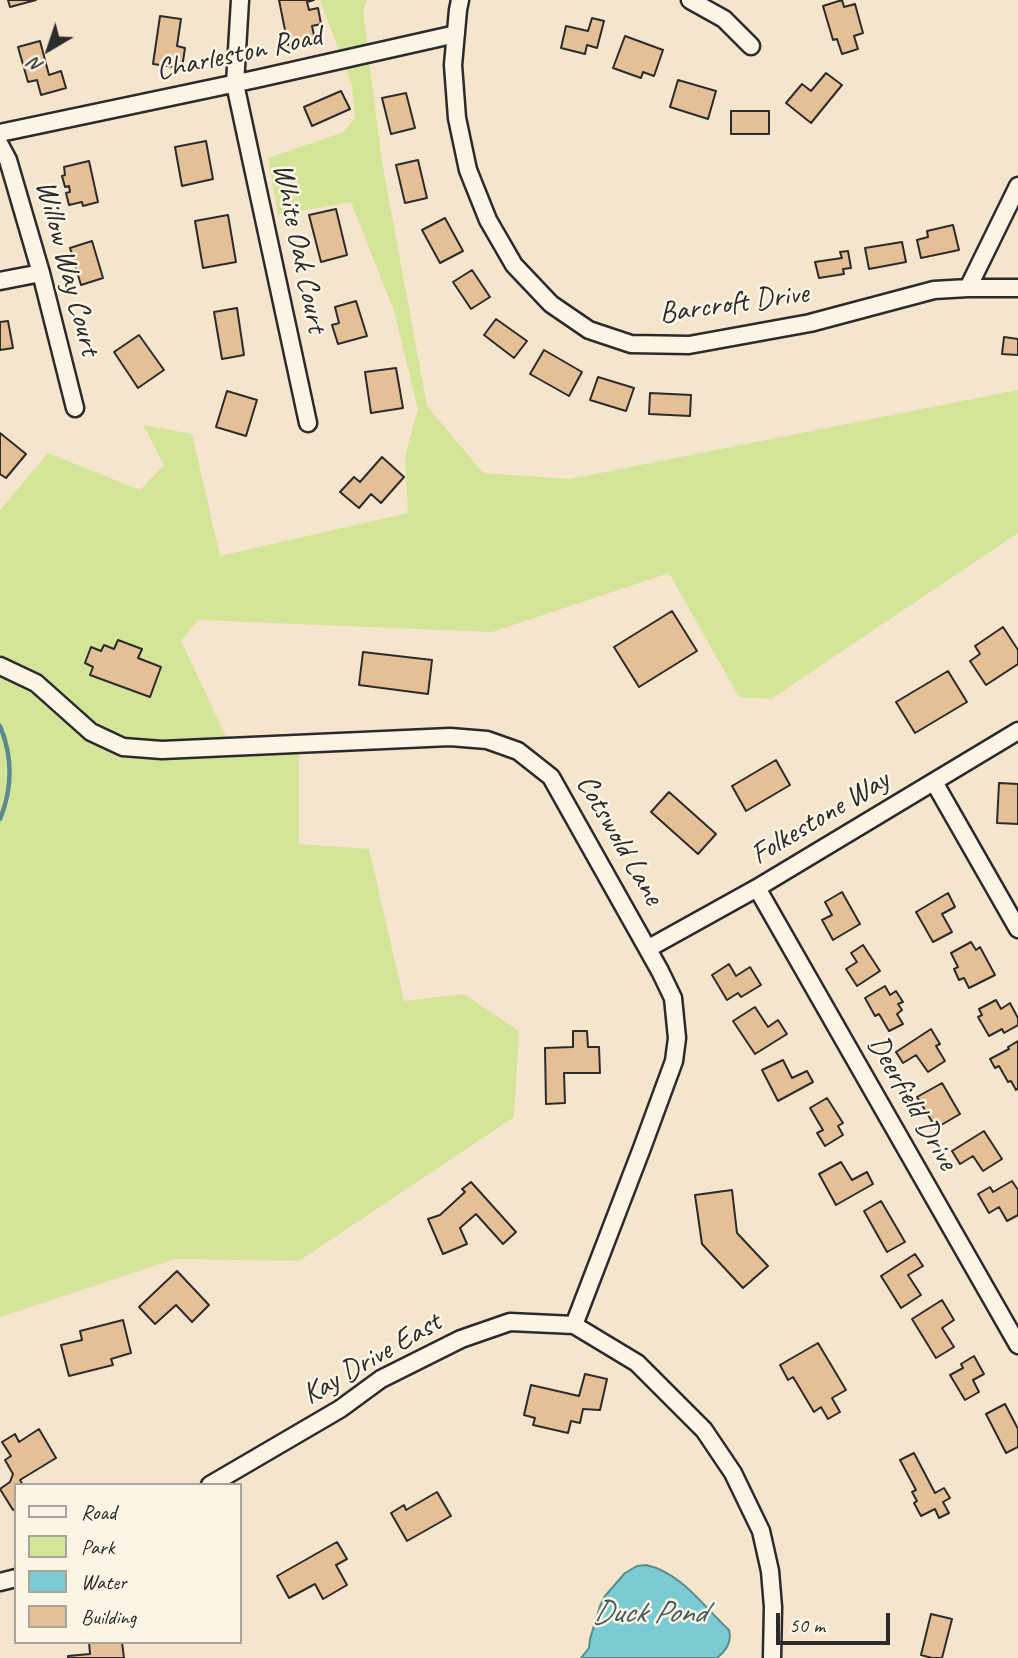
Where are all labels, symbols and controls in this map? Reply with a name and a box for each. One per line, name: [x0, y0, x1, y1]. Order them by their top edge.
north arrow: [14, 14, 84, 84]
street label: Charleston Road: [153, 19, 325, 89]
text: N: [24, 52, 48, 78]
street label: White Oak Court: [264, 160, 334, 336]
street label: Willow Way Court: [26, 177, 108, 359]
street label: Barcroft Drive: [657, 276, 811, 332]
street label: Folkestone Way: [744, 763, 896, 873]
street label: Cotswold Lane: [567, 769, 671, 911]
street label: Deerfield Drive: [859, 1029, 965, 1177]
street label: Kay Drive East: [296, 1305, 448, 1413]
legend: [14, 1483, 242, 1644]
text: Road: [81, 1499, 116, 1525]
text: Park: [81, 1534, 114, 1560]
text: Water: [81, 1569, 127, 1595]
water label: Duck Pond: [592, 1595, 706, 1633]
scale bar: [780, 1598, 894, 1642]
text: Building: [81, 1604, 136, 1630]
text: 50 m: [789, 1612, 825, 1638]

